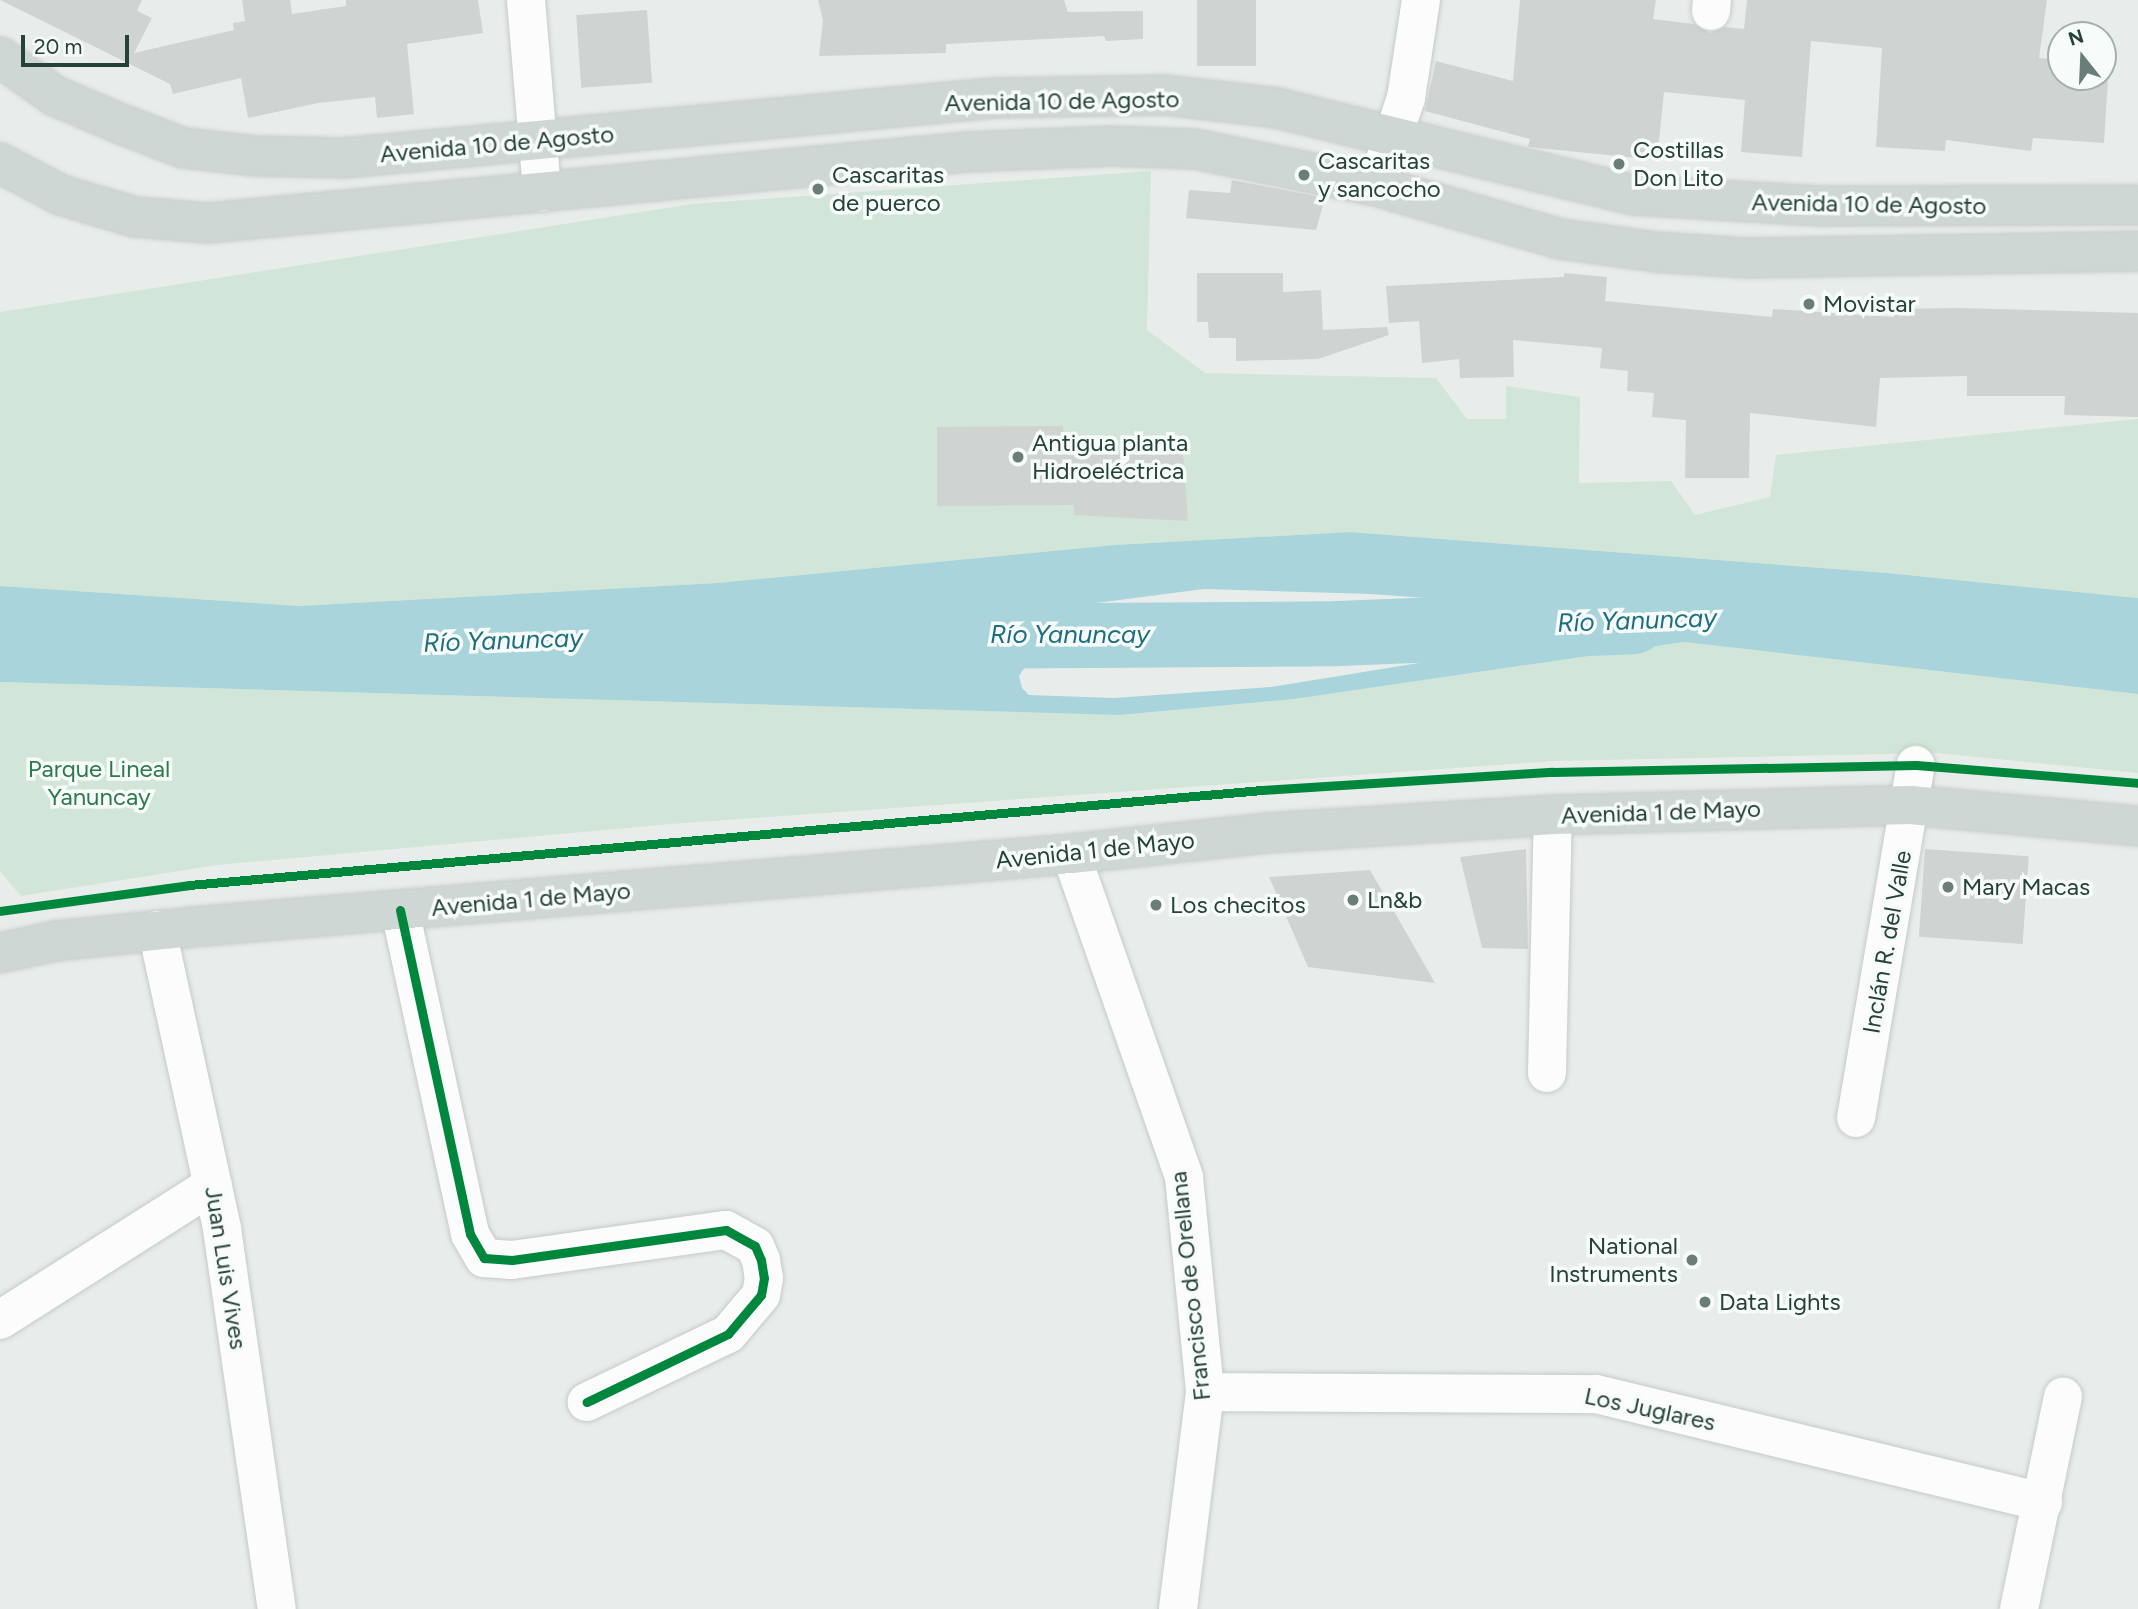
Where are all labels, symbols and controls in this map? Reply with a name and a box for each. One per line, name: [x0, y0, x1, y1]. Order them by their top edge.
scale bar: [24, 21, 133, 65]
north arrow: [2047, 21, 2117, 91]
text: N: [2065, 24, 2087, 51]
text: 20 m: [34, 34, 82, 59]
street label: Avenida 10 de Agosto: [944, 85, 1180, 117]
street label: Avenida 10 de Agosto: [379, 119, 615, 169]
place label: Costillas Don Lito: [1633, 136, 1724, 192]
place label: Cascaritas y sancocho: [1318, 147, 1441, 203]
marker: Costillas Don Lito: [1611, 156, 1627, 172]
place label: Cascaritas de puerco: [832, 161, 944, 217]
marker: Cascaritas y sancocho: [1296, 167, 1312, 183]
marker: Cascaritas de puerco: [810, 181, 826, 197]
street label: Avenida 10 de Agosto: [1751, 188, 1987, 220]
place label: Movistar: [1823, 290, 1915, 318]
marker: Movistar: [1801, 296, 1817, 312]
place label: Antigua planta Hidroeléctrica: [1032, 429, 1188, 485]
marker: Antigua planta Hidroeléctrica: [1010, 449, 1026, 465]
water label: Río Yanuncay: [1557, 603, 1717, 639]
water label: Río Yanuncay: [990, 619, 1150, 651]
water label: Río Yanuncay: [423, 623, 583, 659]
park label: Parque Lineal Yanuncay: [28, 755, 170, 811]
street label: Avenida 1 de Mayo: [1561, 794, 1761, 830]
street label: Avenida 1 de Mayo: [994, 825, 1196, 875]
street label: Inclán R. del Valle: [1857, 848, 1917, 1036]
place label: Mary Macas: [1962, 873, 2090, 901]
street label: Avenida 1 de Mayo: [430, 876, 632, 922]
marker: Mary Macas: [1940, 879, 1956, 895]
place label: Ln&b: [1367, 886, 1422, 914]
place label: Los checitos: [1170, 891, 1306, 919]
marker: Ln&b: [1345, 892, 1361, 908]
marker: Los checitos: [1148, 897, 1164, 913]
street label: Francisco de Orellana: [1164, 1170, 1216, 1402]
street label: Juan Luis Vives: [199, 1184, 253, 1352]
place label: National Instruments: [1549, 1232, 1678, 1288]
marker: National Instruments: [1684, 1252, 1700, 1268]
place label: Data Lights: [1719, 1288, 1841, 1316]
marker: Data Lights: [1697, 1294, 1713, 1310]
street label: Los Juglares: [1582, 1381, 1718, 1437]

